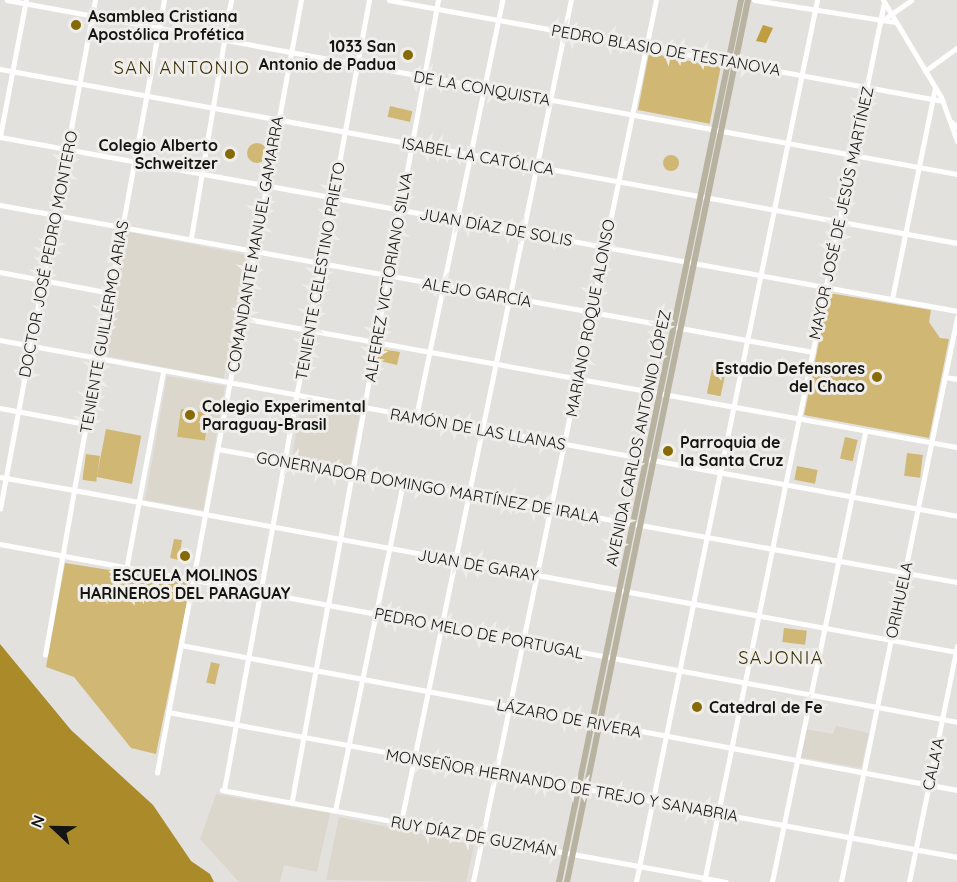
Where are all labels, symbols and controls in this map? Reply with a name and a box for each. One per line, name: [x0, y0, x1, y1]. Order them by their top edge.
place label: Asamblea Cristiana Apostólica Profética: [88, 6, 244, 44]
marker: Asamblea Cristiana Apostólica Profética: [69, 18, 83, 32]
street label: PEDRO BLASIO DE TESTANOVA: [550, 20, 782, 80]
place label: 1033 San Antonio de Padua: [259, 36, 396, 74]
marker: 1033 San Antonio de Padua: [401, 48, 415, 62]
district label: SAN ANTONIO: [114, 57, 250, 79]
street label: DE LA CONQUISTA: [412, 67, 552, 109]
street label: MAYOR JOSÉ DE JESÚS MARTÍNEZ: [805, 85, 877, 341]
street label: COMANDANTE MANUEL GAMARRA: [223, 114, 287, 374]
street label: DOCTOR JOSÉ PEDRO MONTERO: [15, 129, 81, 379]
street label: ISABEL LA CATÓLICA: [400, 133, 556, 179]
place label: Colegio Alberto Schweitzer: [99, 135, 218, 173]
marker: Colegio Alberto Schweitzer: [223, 147, 237, 161]
street label: TENIENTE CELESTINO PRIETO: [291, 160, 349, 382]
street label: ALFEREZ VICTORIANO SILVA: [360, 171, 416, 383]
street label: JUAN DÍAZ DE SOLIS: [418, 204, 574, 250]
street label: MARIANO ROQUE ALONSO: [561, 218, 619, 418]
street label: TENIENTE GUILLERMO ARIAS: [76, 219, 132, 435]
street label: ALEJO GARCÍA: [421, 273, 533, 311]
street label: AVENIDA CARLOS ANTONIO LÓPEZ: [601, 308, 675, 568]
place label: Estadio Defensores del Chaco: [715, 358, 865, 396]
marker: Estadio Defensores del Chaco: [870, 370, 884, 384]
place label: Colegio Experimental Paraguay-Brasil: [202, 396, 366, 434]
street label: RAMÓN DE LAS LLANAS: [389, 404, 567, 454]
marker: Colegio Experimental Paraguay-Brasil: [183, 408, 197, 422]
place label: Parroquia de la Santa Cruz: [680, 432, 783, 470]
marker: Parroquia de la Santa Cruz: [661, 444, 675, 458]
street label: GONERNADOR DOMINGO MARTÍNEZ DE IRALA: [255, 447, 601, 527]
street label: JUAN DE GARAY: [416, 545, 540, 585]
marker: ESCUELA MOLINOS HARINEROS DEL PARAGUAY: [178, 549, 192, 563]
street label: ORIHUELA: [882, 560, 916, 640]
place label: ESCUELA MOLINOS HARINEROS DEL PARAGUAY: [80, 565, 290, 603]
street label: PEDRO MELO DE PORTUGAL: [373, 603, 585, 663]
district label: SAJONIA: [738, 647, 824, 669]
street label: LÁZARO DE RIVERA: [495, 695, 643, 741]
place label: Catedral de Fe: [709, 697, 823, 717]
marker: Catedral de Fe: [690, 700, 704, 714]
street label: CALA'A: [918, 736, 948, 792]
street label: MONSEÑOR HERNANDO DE TREJO Y SANABRIA: [384, 745, 740, 825]
north arrow: [24, 798, 84, 858]
text: N: [26, 812, 49, 830]
street label: RUY DÍAZ DE GUZMÁN: [389, 812, 559, 860]

